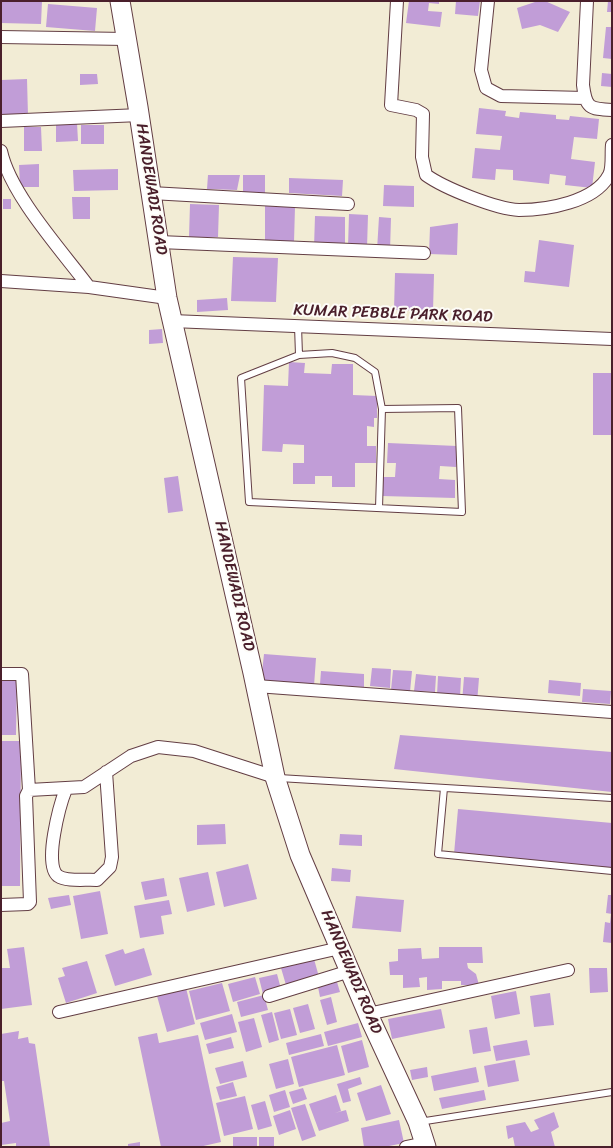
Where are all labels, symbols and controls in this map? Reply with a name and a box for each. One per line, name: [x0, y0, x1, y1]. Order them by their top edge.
street label: HANDEWADI ROAD: [131, 122, 171, 256]
street label: KUMAR PEBBLE PARK ROAD: [293, 301, 493, 327]
street label: HANDEWADI ROAD: [210, 519, 258, 653]
street label: HANDEWADI ROAD: [316, 907, 386, 1037]

